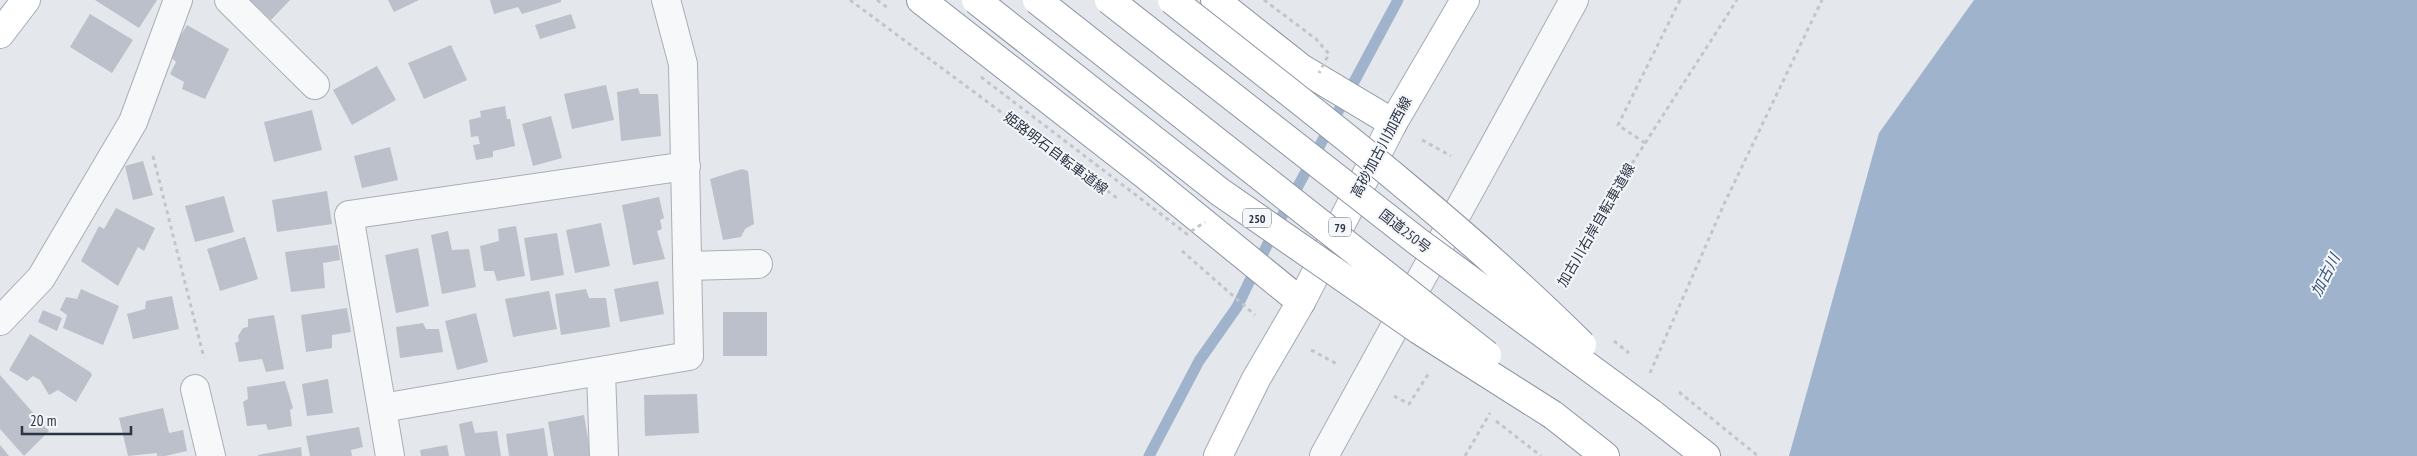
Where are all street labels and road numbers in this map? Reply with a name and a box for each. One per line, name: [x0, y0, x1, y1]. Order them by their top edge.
street label: 高砂加古川加西線: [1347, 93, 1415, 201]
street label: 姫路明石自転車道線: [1000, 108, 1112, 198]
street label: 加古川右岸自転車道線: [1553, 160, 1639, 290]
street label: 国道250号: [1375, 205, 1435, 257]
road number: 250: [1243, 208, 1271, 228]
road number: 79: [1329, 218, 1351, 236]

